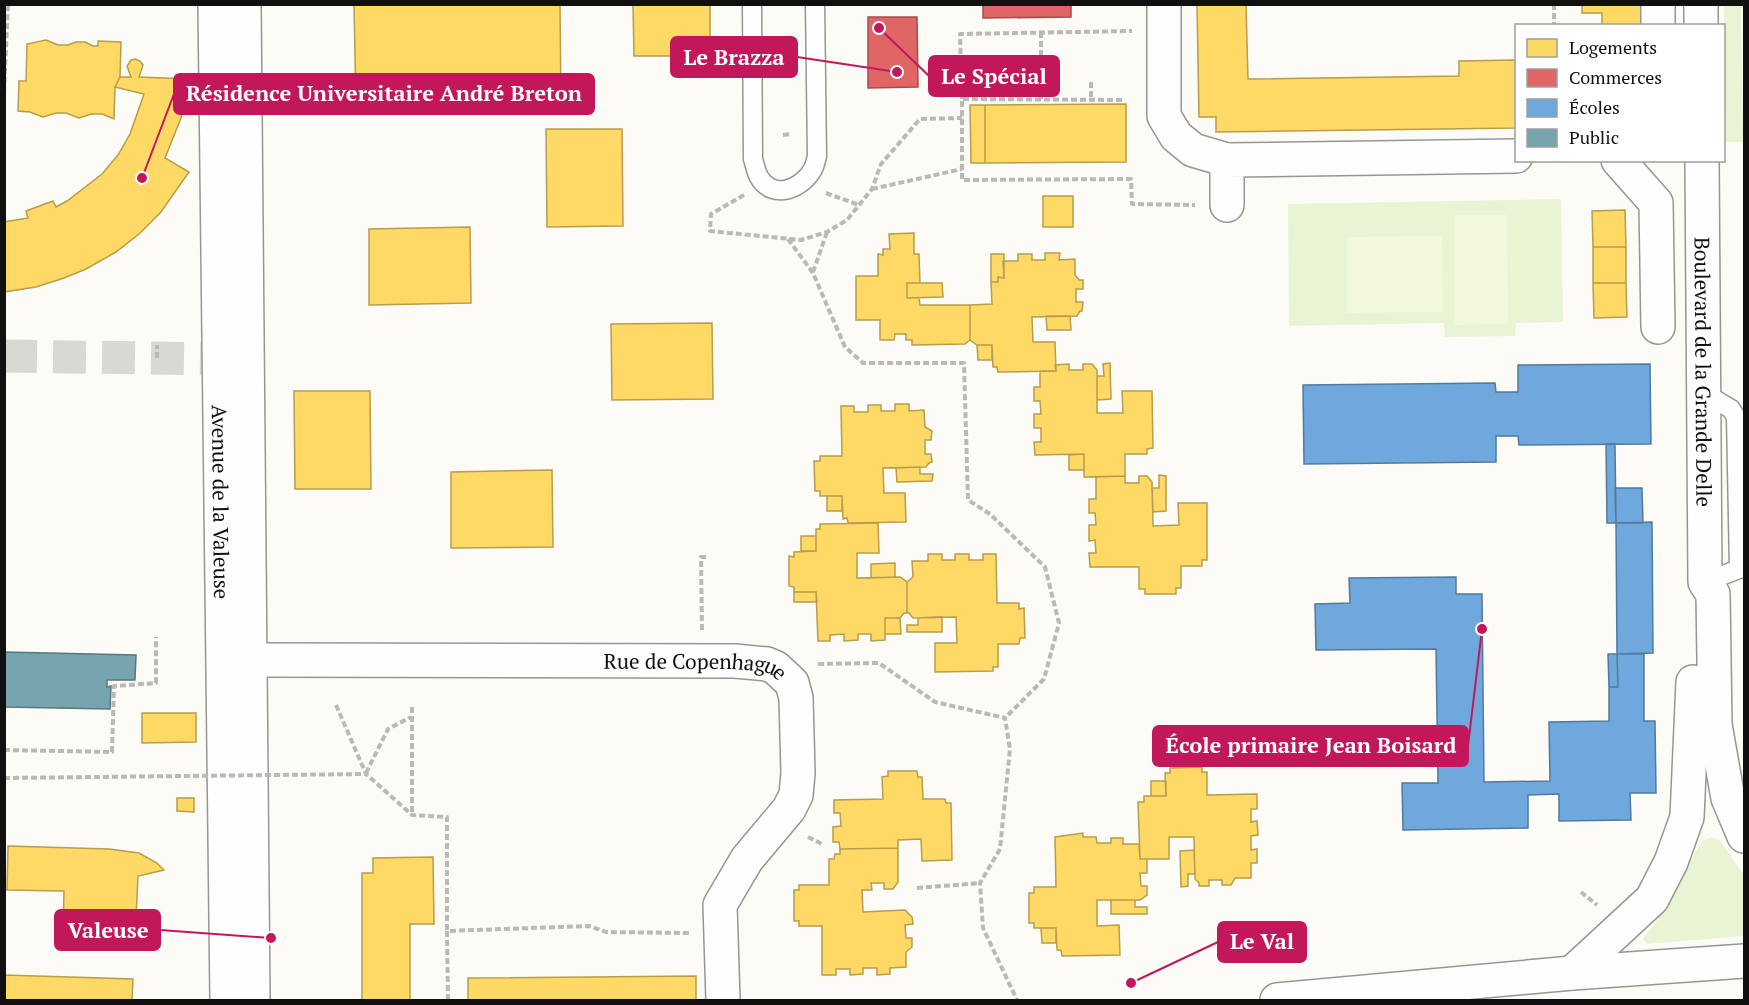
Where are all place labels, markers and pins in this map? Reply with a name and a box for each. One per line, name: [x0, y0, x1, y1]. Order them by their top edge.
callout: Le Brazza: [671, 37, 797, 77]
callout: Le Spécial: [929, 56, 1059, 96]
callout: Résidence Universitaire André Breton: [174, 74, 594, 114]
callout: École primaire Jean Boisard: [1153, 726, 1468, 766]
callout: Valeuse: [55, 910, 160, 950]
callout: Le Val: [1218, 922, 1306, 962]

